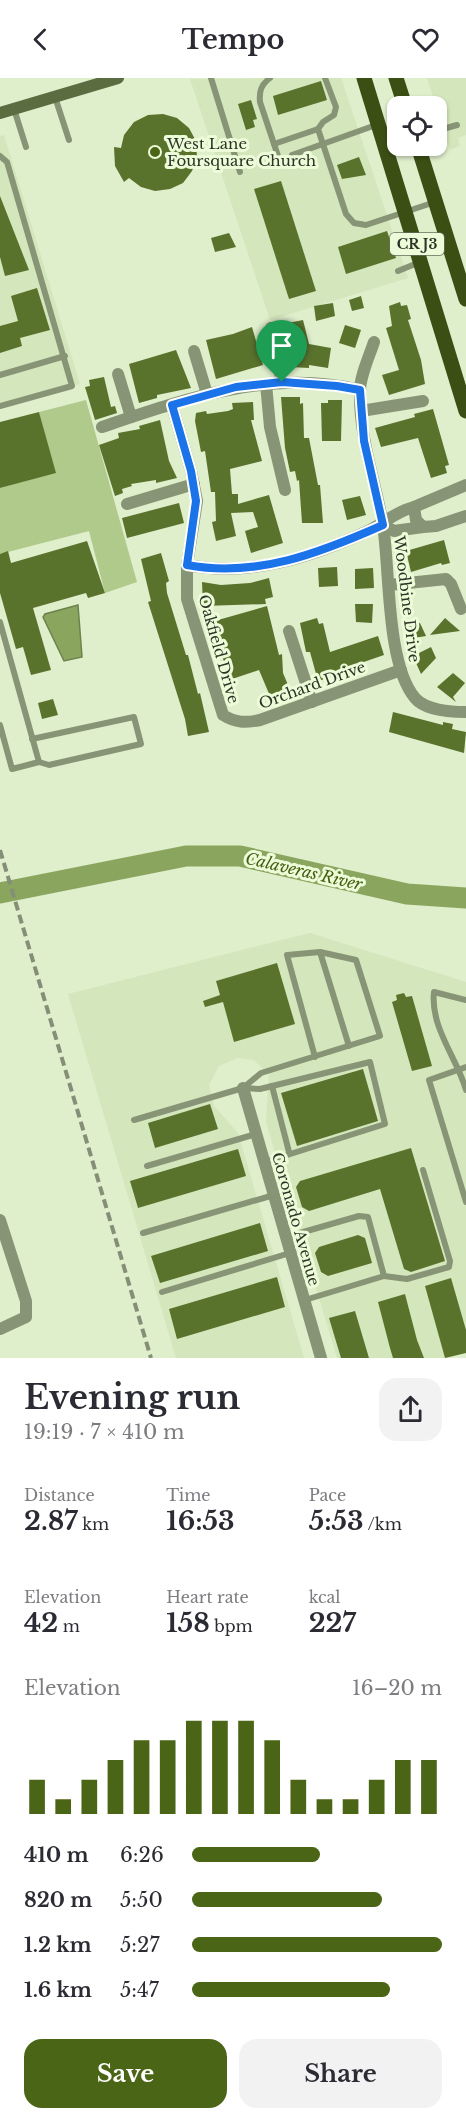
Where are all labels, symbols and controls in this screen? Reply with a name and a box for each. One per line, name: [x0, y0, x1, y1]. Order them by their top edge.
icon: back: [24, 23, 57, 56]
text: Tempo: [182, 23, 284, 56]
icon: heart: [409, 23, 442, 56]
map controls: [387, 96, 447, 156]
button: locate: [387, 96, 447, 156]
place label: West Lane Foursquare Church: [166, 134, 316, 170]
marker: West Lane Foursquare Church: [148, 145, 162, 159]
road number: CR J3: [390, 233, 444, 255]
pin: [256, 320, 307, 382]
icon: arrive: [265, 329, 298, 362]
street label: Woodbine Drive: [390, 534, 424, 663]
street label: Oakfield Drive: [194, 592, 244, 706]
street label: Orchard Drive: [256, 657, 368, 713]
water label: Calaveras River: [244, 848, 365, 894]
street label: Coronado Avenue: [268, 1150, 324, 1288]
text: Evening run: [24, 1377, 240, 1418]
button: share: [379, 1378, 442, 1441]
text: 19:19 · 7 × 410 m: [24, 1420, 184, 1444]
text: Distance: [24, 1485, 95, 1505]
text: Time: [166, 1485, 210, 1505]
text: Pace: [309, 1485, 346, 1505]
text: 2.87: [24, 1505, 78, 1537]
text: 16:53: [166, 1505, 235, 1537]
text: 5:53: [309, 1505, 364, 1537]
text: km: [78, 1514, 109, 1534]
text: /km: [364, 1514, 402, 1534]
text: Elevation: [24, 1587, 101, 1607]
text: Heart rate: [166, 1587, 249, 1607]
text: kcal: [309, 1587, 341, 1607]
text: 42: [24, 1607, 58, 1639]
text: 158: [166, 1607, 210, 1639]
text: 227: [309, 1607, 356, 1639]
text: m: [58, 1616, 80, 1636]
text: bpm: [210, 1616, 253, 1636]
text: Elevation: [24, 1676, 121, 1700]
text: 16–20 m: [352, 1676, 442, 1700]
text: 410 m: [24, 1843, 89, 1867]
text: 6:26: [120, 1843, 164, 1867]
text: 820 m: [24, 1888, 92, 1912]
text: 5:50: [120, 1888, 163, 1912]
text: 1.2 km: [24, 1933, 92, 1957]
text: 5:27: [120, 1933, 159, 1957]
text: 1.6 km: [24, 1978, 92, 2002]
text: 5:47: [120, 1978, 159, 2002]
button: Save: [24, 2039, 227, 2108]
button: Share: [239, 2039, 442, 2108]

